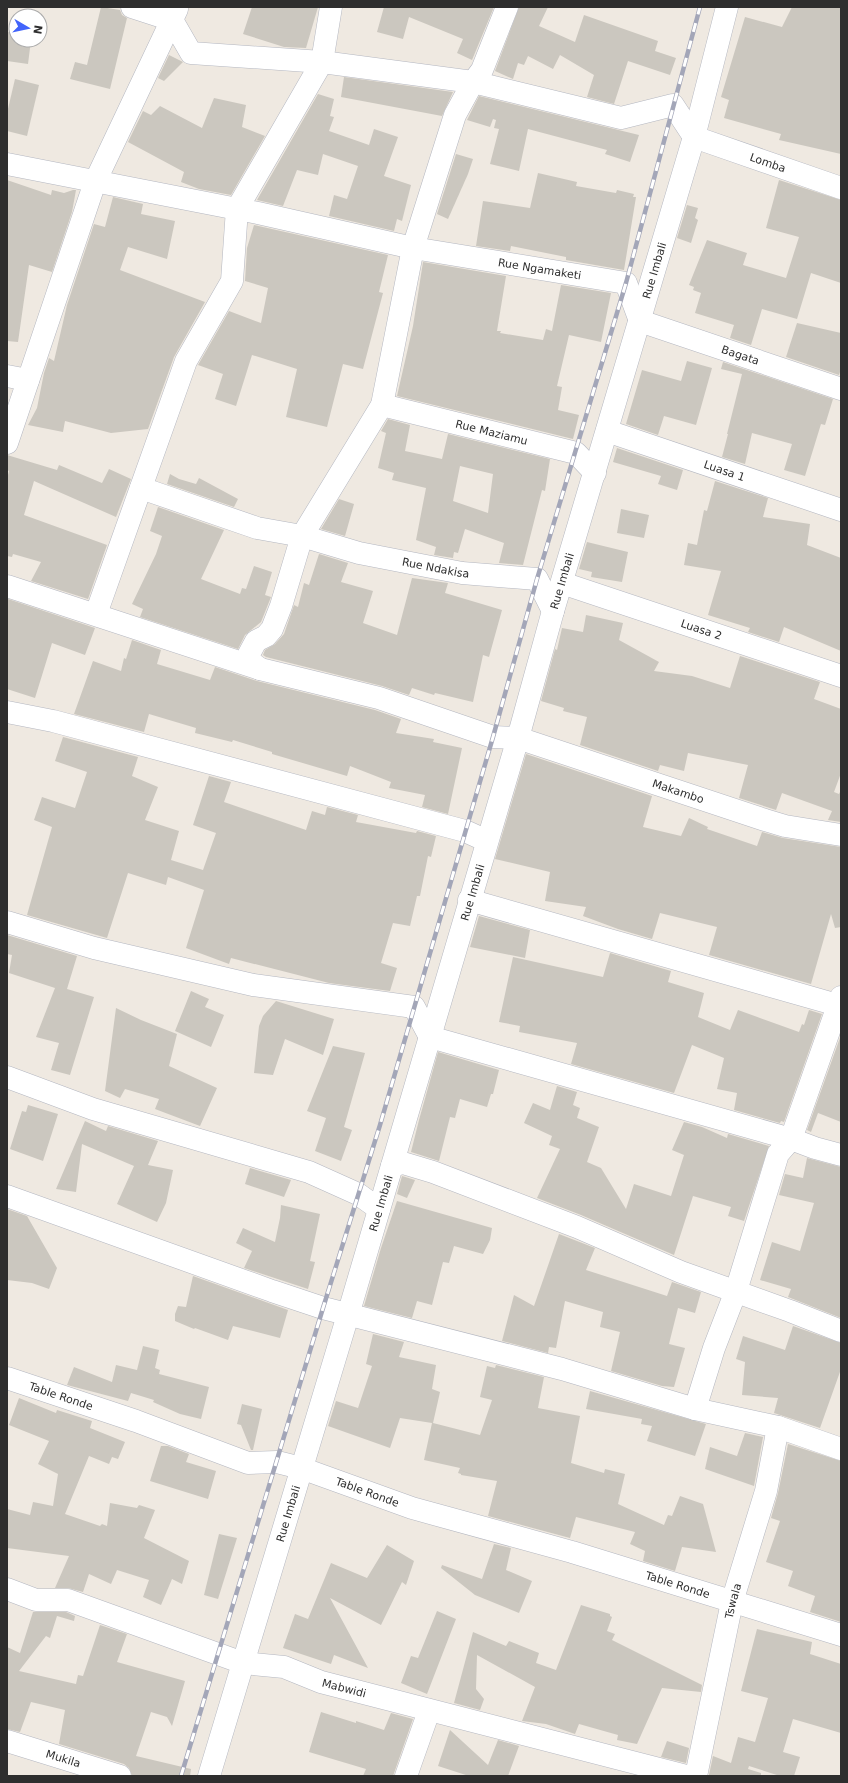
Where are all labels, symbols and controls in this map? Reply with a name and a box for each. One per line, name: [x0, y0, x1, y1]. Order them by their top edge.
north arrow: [8, 8, 48, 48]
text: N: [30, 24, 45, 35]
street label: Lomba: [748, 150, 787, 175]
street label: Rue Imbali: [640, 241, 669, 300]
street label: Rue Ngamaketi: [497, 256, 582, 282]
street label: Bagata: [720, 343, 761, 367]
street label: Rue Maziamu: [454, 417, 529, 447]
street label: Luasa 1: [702, 458, 747, 484]
street label: Rue Imbali: [547, 551, 576, 611]
street label: Rue Ndakisa: [401, 555, 470, 580]
street label: Luasa 2: [679, 617, 724, 642]
street label: Makambo: [651, 777, 706, 806]
street label: Rue Imbali: [458, 863, 487, 922]
street label: Rue Imbali: [366, 1173, 395, 1233]
street label: Table Ronde: [26, 1379, 95, 1413]
street label: Table Ronde: [333, 1474, 401, 1509]
street label: Rue Imbali: [273, 1484, 303, 1543]
street label: Table Ronde: [643, 1568, 712, 1601]
street label: Tswala: [722, 1582, 744, 1621]
street label: Mabwidi: [321, 1676, 368, 1700]
street label: Mukila: [44, 1747, 82, 1770]

